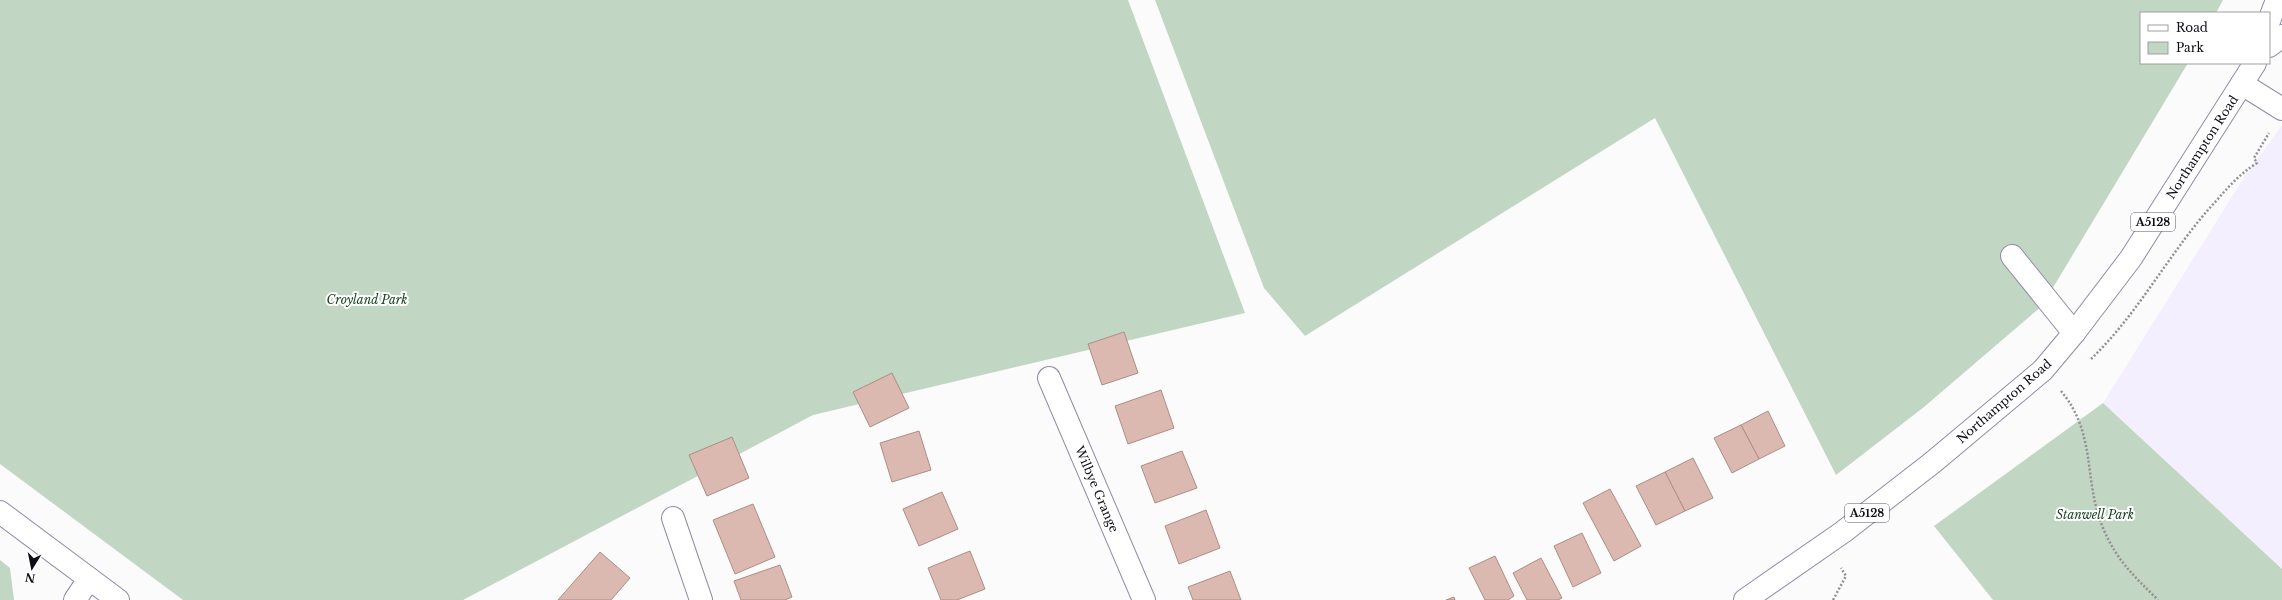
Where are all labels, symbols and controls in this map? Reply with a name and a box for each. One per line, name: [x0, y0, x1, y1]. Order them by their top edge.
legend: [2140, 12, 2270, 64]
text: Road: [2176, 20, 2208, 35]
text: Park: [2176, 40, 2204, 55]
street label: Northampton Road: [2163, 92, 2241, 202]
road number: A5128: [2131, 213, 2175, 231]
park label: Croyland Park: [326, 292, 408, 307]
street label: Northampton Road: [1954, 356, 2054, 446]
street label: Wilbye Grange: [1072, 443, 1122, 535]
road number: A5128: [1845, 504, 1889, 522]
park label: Stanwell Park: [2056, 507, 2134, 522]
north arrow: [12, 548, 52, 588]
text: N: [23, 570, 37, 586]

